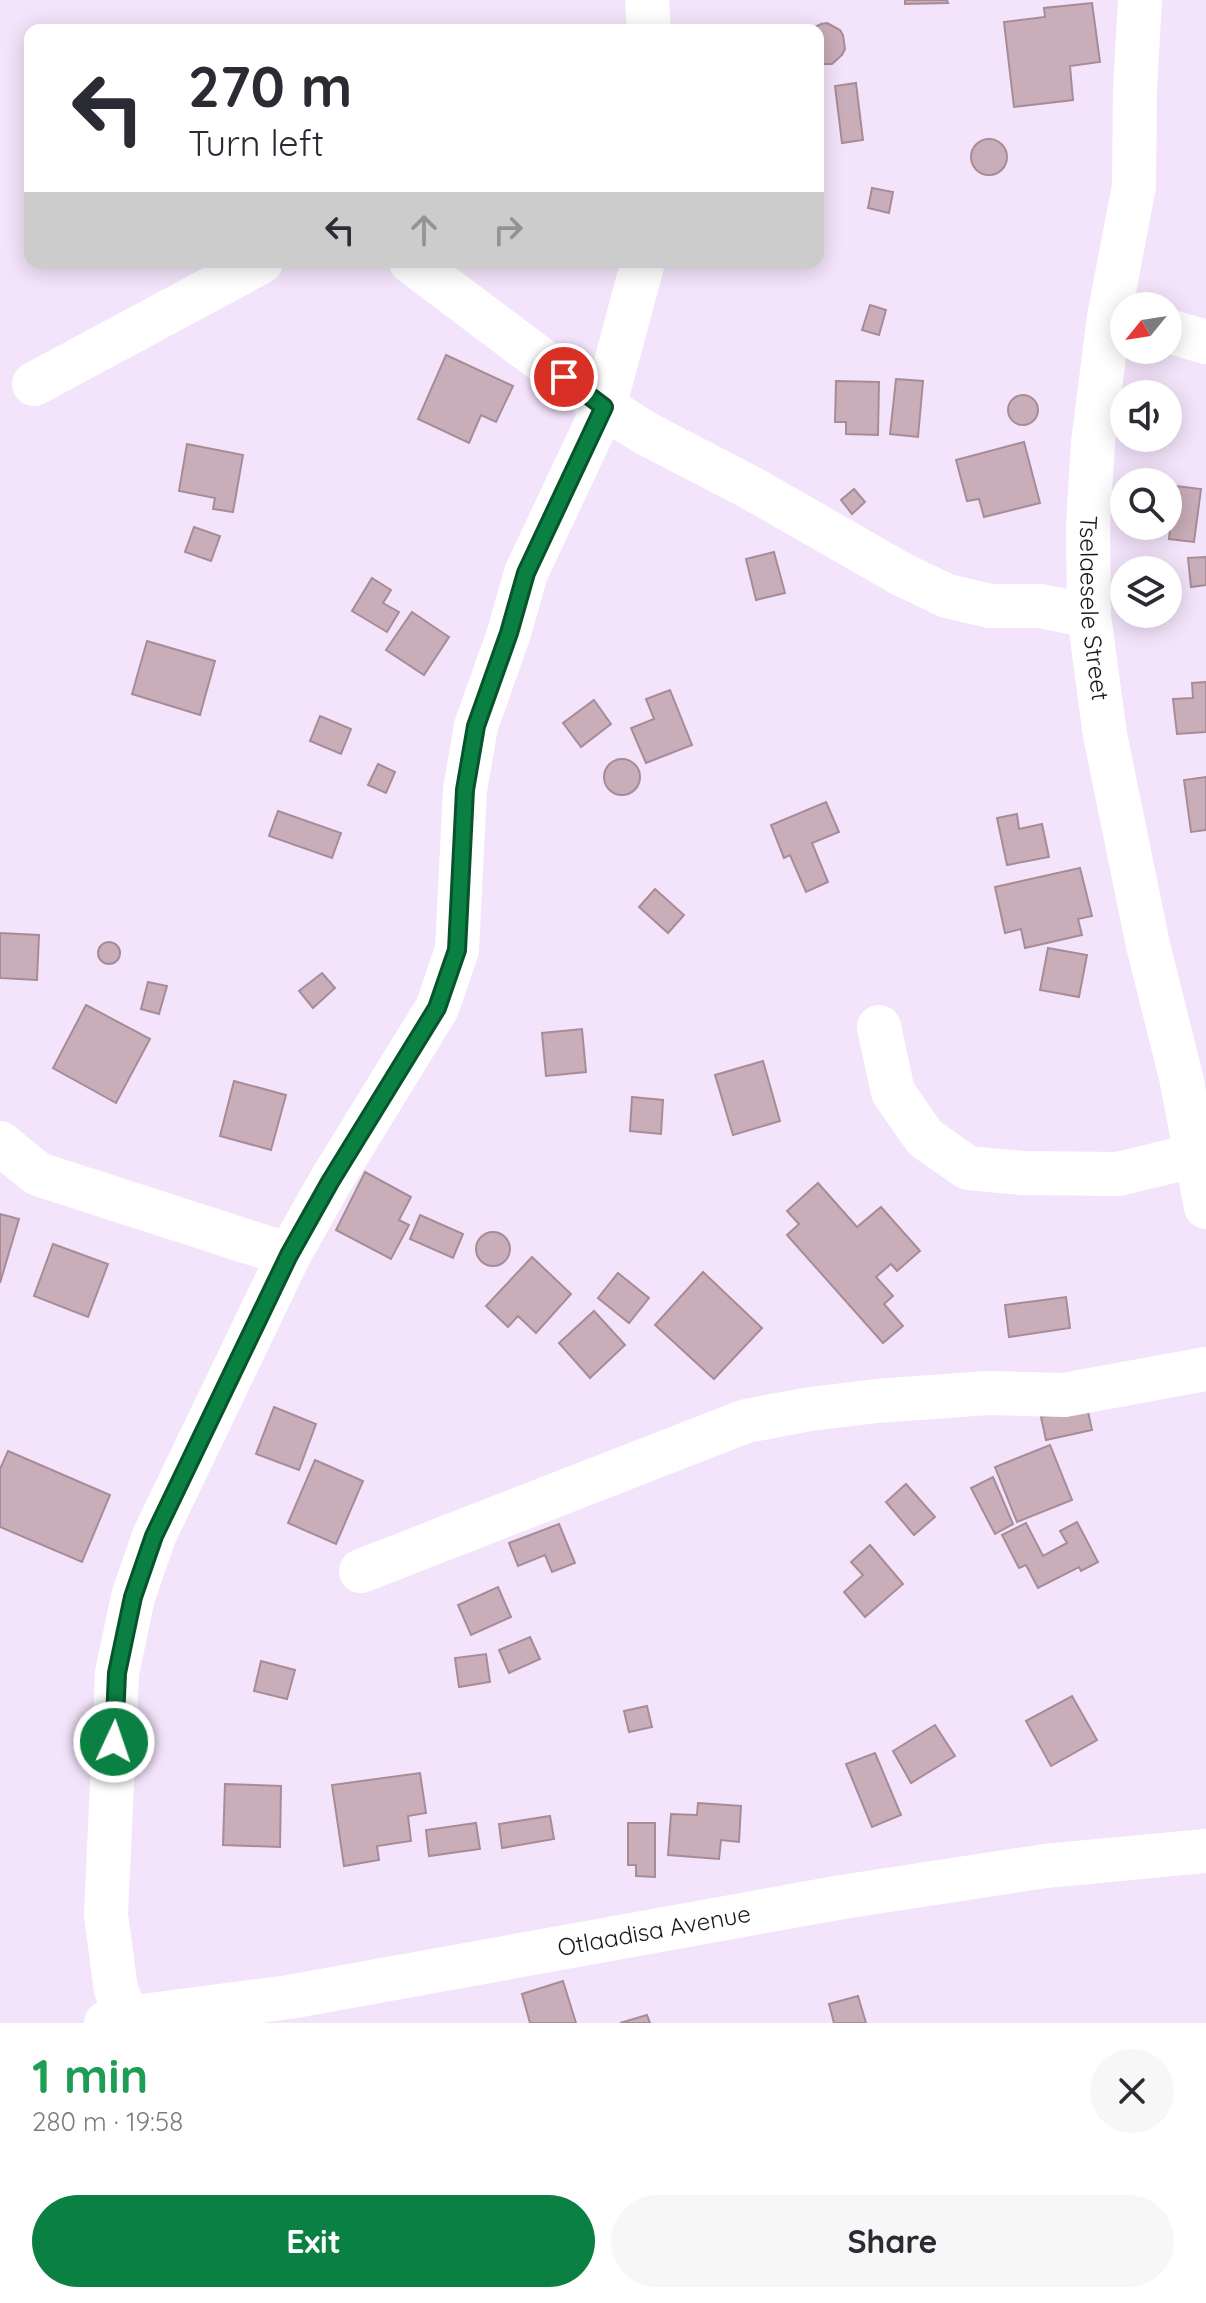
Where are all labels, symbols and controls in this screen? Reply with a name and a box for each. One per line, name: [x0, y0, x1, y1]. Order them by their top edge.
text: 270 m: [188, 51, 352, 121]
icon: left: [56, 56, 160, 160]
text: Turn left: [188, 120, 324, 165]
icon: left: [318, 208, 362, 252]
icon: ahead: [402, 208, 446, 252]
icon: right: [486, 208, 530, 252]
north arrow: [1110, 292, 1182, 364]
map controls: [1110, 292, 1182, 628]
pin: [530, 343, 598, 411]
icon: arrive: [542, 355, 586, 399]
button: sound: [1110, 380, 1182, 452]
button: search: [1110, 468, 1182, 540]
street label: Tselaesele Street: [1074, 514, 1116, 702]
button: layers: [1110, 556, 1182, 628]
position arrow: [72, 1700, 156, 1784]
street label: Otlaadisa Avenue: [555, 1898, 753, 1962]
text: 1 min: [32, 2045, 148, 2105]
button: close: [1090, 2049, 1174, 2133]
text: 280 m · 19:58: [32, 2105, 183, 2138]
button: Exit: [32, 2195, 595, 2287]
button: Share: [611, 2195, 1174, 2287]

